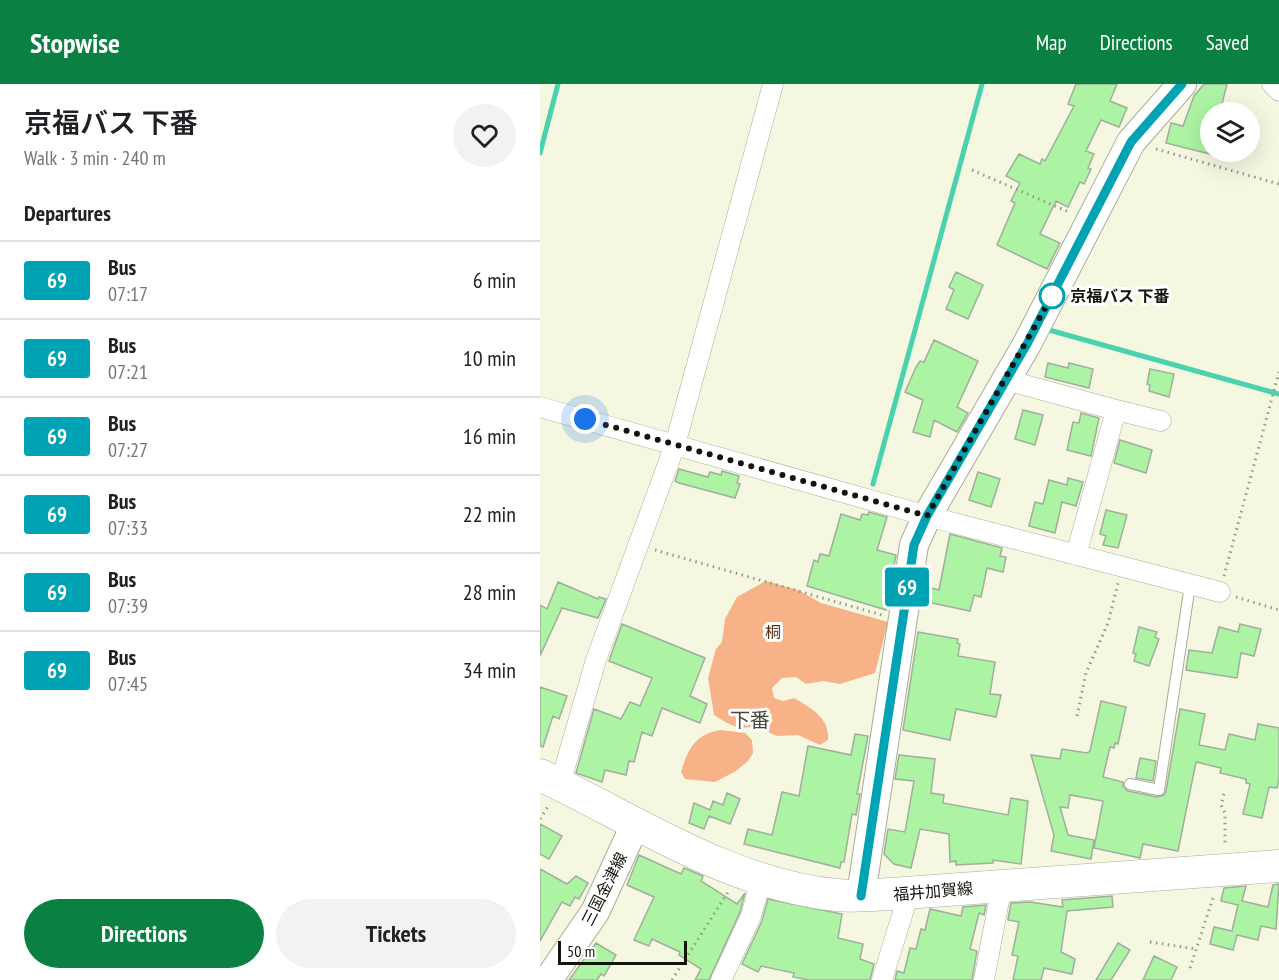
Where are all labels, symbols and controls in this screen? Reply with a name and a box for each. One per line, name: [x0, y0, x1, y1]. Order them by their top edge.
text: Stopwise: [30, 24, 120, 61]
text: Map: [1036, 29, 1067, 56]
text: Directions: [1100, 29, 1173, 56]
text: Saved: [1206, 29, 1249, 56]
map controls: [1200, 102, 1260, 162]
button: layers: [1200, 102, 1260, 162]
text: 京福バス 下番: [24, 104, 198, 141]
button: heart: [453, 104, 516, 167]
text: Walk · 3 min · 240 m: [24, 145, 166, 171]
text: Departures: [24, 199, 111, 227]
text: Bus: [108, 253, 136, 281]
text: 6 min: [473, 266, 516, 294]
text: 69: [47, 267, 67, 294]
text: 07:17: [108, 281, 148, 307]
marker: 京福バス 下番: [1039, 283, 1065, 309]
place label: 京福バス 下番: [1070, 286, 1169, 306]
text: Bus: [108, 331, 136, 359]
text: 10 min: [463, 344, 516, 372]
text: 69: [47, 345, 67, 372]
text: 07:21: [108, 359, 148, 385]
your location: [570, 404, 600, 434]
text: Bus: [108, 409, 136, 437]
text: 16 min: [463, 422, 516, 450]
text: 69: [47, 423, 67, 450]
text: 07:27: [108, 437, 148, 463]
text: Bus: [108, 487, 136, 515]
text: 22 min: [463, 500, 516, 528]
text: 69: [47, 501, 67, 528]
text: 07:33: [108, 515, 148, 541]
text: Bus: [108, 565, 136, 593]
line badge: 69: [880, 568, 934, 606]
text: 69: [897, 574, 917, 601]
text: 28 min: [463, 578, 516, 606]
text: 69: [47, 579, 67, 606]
text: 07:39: [108, 593, 148, 619]
park label: 桐: [765, 622, 781, 642]
text: Bus: [108, 643, 136, 671]
text: 34 min: [463, 656, 516, 684]
text: 69: [47, 657, 67, 684]
text: 07:45: [108, 671, 148, 697]
district label: 下番: [730, 707, 770, 733]
street label: 三国金津線: [577, 849, 631, 929]
street label: 福井加賀線: [892, 878, 974, 904]
button: Directions: [24, 899, 264, 968]
button: Tickets: [276, 899, 516, 968]
scale bar: [558, 938, 687, 966]
text: 50 m: [567, 941, 595, 961]

